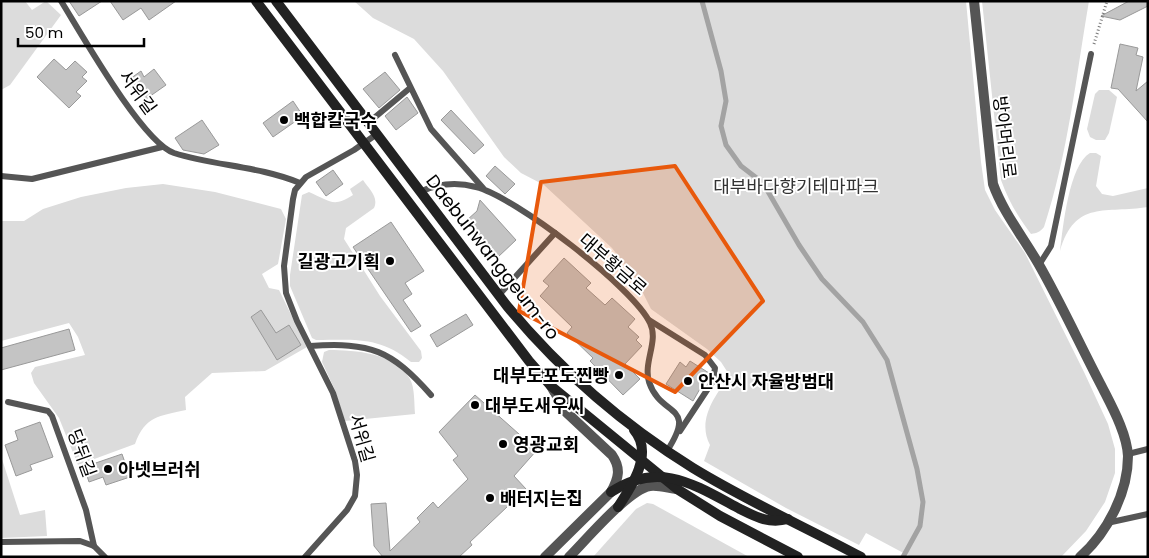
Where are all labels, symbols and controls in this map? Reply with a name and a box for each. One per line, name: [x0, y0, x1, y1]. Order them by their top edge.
scale bar: [18, 15, 144, 47]
text: 50 m: [25, 22, 63, 43]
street label: 서위길: [113, 65, 163, 119]
street label: 방아머리로: [988, 94, 1022, 180]
place label: 백합칼국수: [294, 108, 377, 133]
marker: 백합칼국수: [278, 114, 290, 126]
street label: Daebuhwanggeum-ro: [421, 169, 565, 345]
park label: 대부바다향기테마파크: [713, 174, 879, 199]
street label: 대부황금로: [574, 227, 652, 301]
place label: 길광고기획: [297, 249, 380, 274]
marker: 길광고기획: [384, 255, 396, 267]
place label: 대부도포도찐빵: [493, 363, 609, 388]
marker: 대부도포도찐빵: [613, 369, 625, 381]
place label: 안산시 자율방범대: [698, 369, 834, 394]
marker: 안산시 자율방범대: [682, 375, 694, 387]
place label: 대부도새우씨: [485, 393, 584, 418]
marker: 대부도새우씨: [469, 399, 481, 411]
street label: 서위길: [343, 411, 381, 465]
street label: 당뒤길: [62, 425, 102, 481]
place label: 영광교회: [513, 432, 579, 457]
marker: 영광교회: [497, 438, 509, 450]
place label: 아넷브러쉬: [118, 457, 201, 482]
marker: 아넷브러쉬: [102, 463, 114, 475]
place label: 배터지는집: [500, 486, 583, 511]
marker: 배터지는집: [484, 492, 496, 504]

